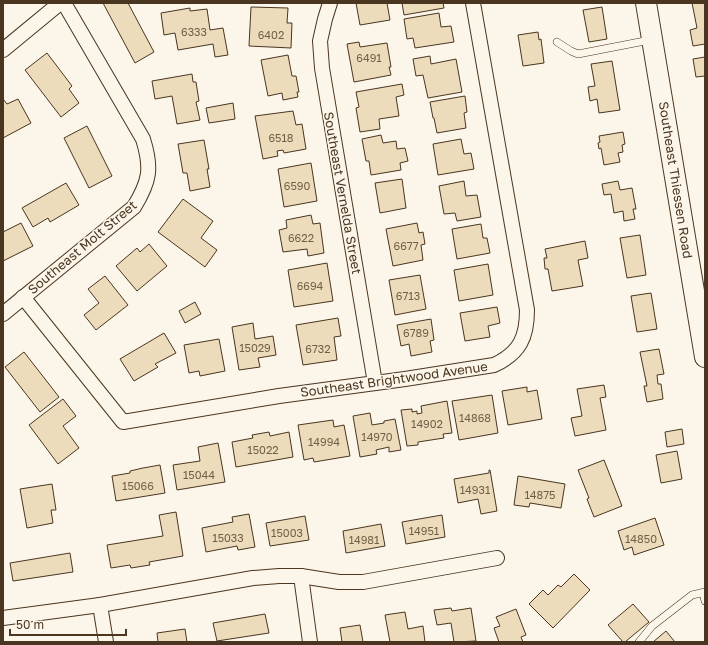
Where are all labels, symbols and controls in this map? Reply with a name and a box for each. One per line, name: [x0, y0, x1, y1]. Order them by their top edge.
house number: 6333: [181, 25, 207, 38]
house number: 6402: [258, 28, 284, 41]
house number: 6491: [356, 51, 382, 64]
street label: Southeast Thiessen Road: [656, 100, 696, 260]
street label: Southeast Vernelda Street: [321, 111, 365, 275]
house number: 6518: [268, 131, 294, 144]
house number: 6590: [284, 179, 310, 192]
street label: Southeast Molt Street: [24, 197, 140, 297]
house number: 6622: [288, 231, 314, 244]
house number: 6677: [394, 239, 419, 252]
house number: 6694: [297, 279, 324, 292]
house number: 6713: [396, 289, 420, 302]
house number: 6789: [403, 326, 429, 339]
house number: 15029: [239, 341, 271, 354]
house number: 6732: [305, 342, 331, 355]
street label: Southeast Brightwood Avenue: [299, 358, 489, 400]
house number: 14868: [459, 411, 491, 424]
house number: 14902: [411, 417, 443, 430]
house number: 14970: [361, 430, 393, 443]
house number: 14994: [308, 435, 340, 448]
house number: 15022: [247, 443, 279, 456]
house number: 15044: [183, 468, 215, 481]
house number: 15066: [122, 479, 154, 492]
house number: 14931: [460, 483, 490, 496]
house number: 14875: [525, 488, 555, 501]
house number: 14951: [409, 524, 439, 537]
house number: 15003: [271, 526, 303, 539]
house number: 15033: [212, 531, 244, 544]
house number: 14850: [625, 532, 657, 545]
house number: 14981: [349, 533, 379, 546]
scale bar: [10, 611, 126, 637]
text: 50 m: [16, 617, 44, 632]

